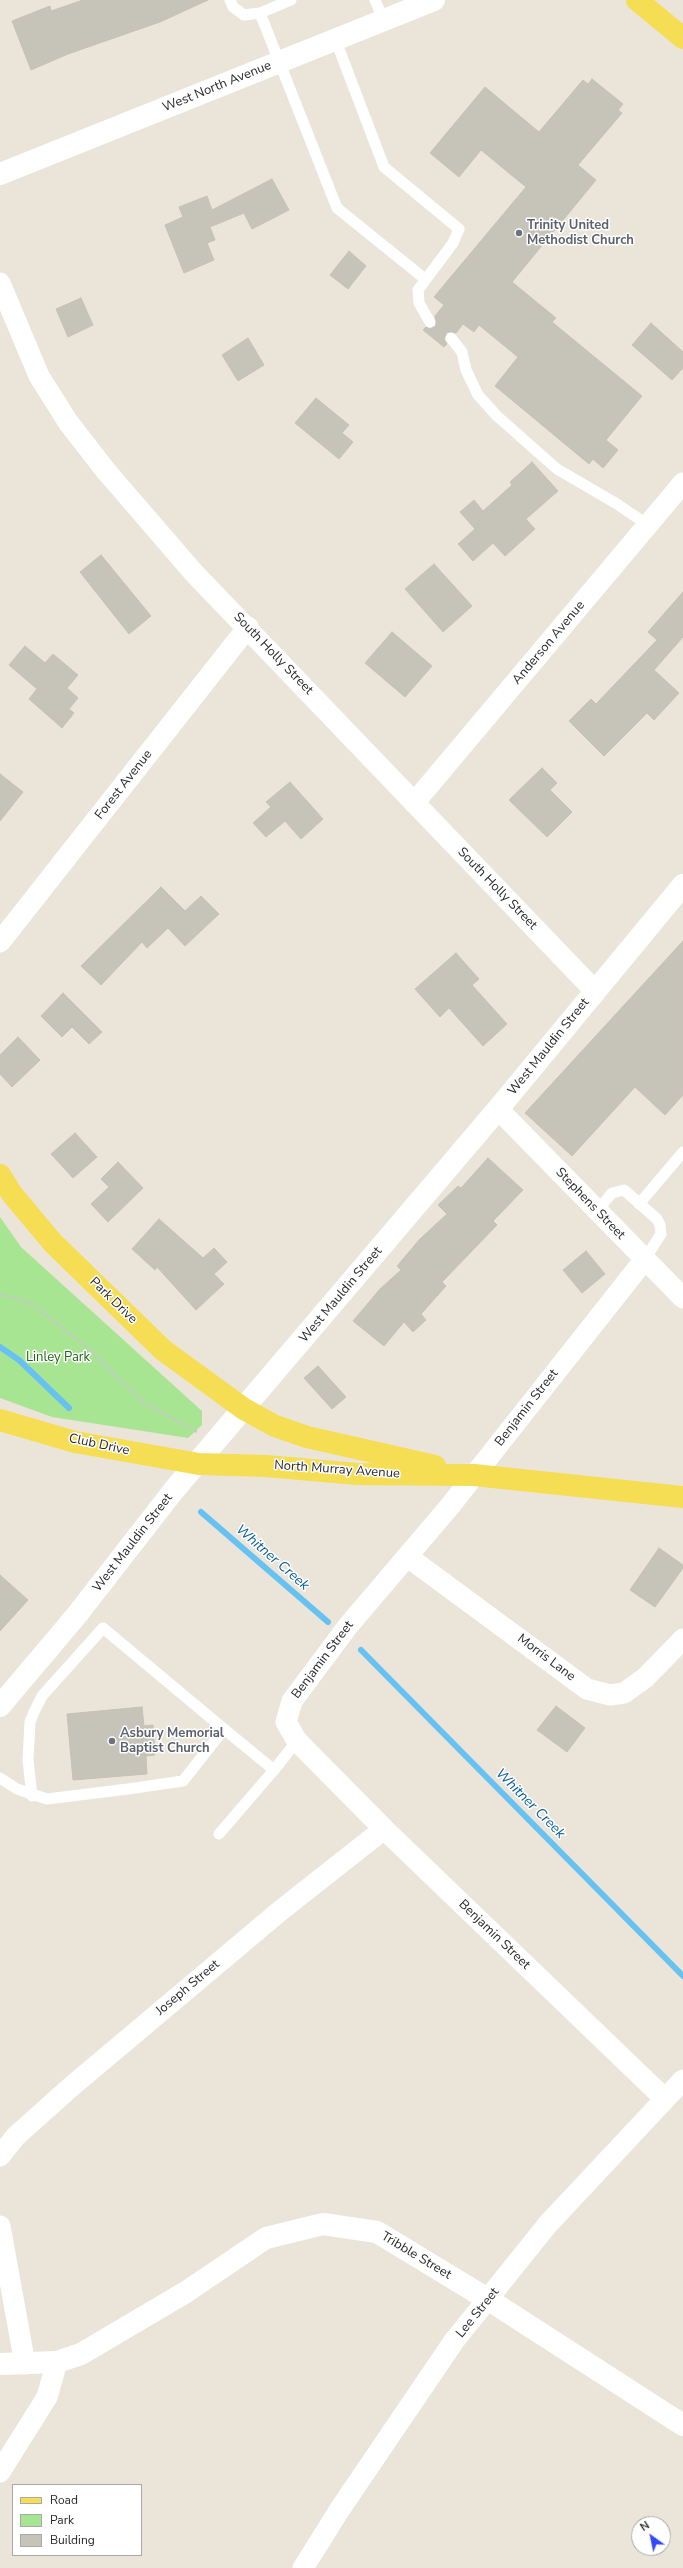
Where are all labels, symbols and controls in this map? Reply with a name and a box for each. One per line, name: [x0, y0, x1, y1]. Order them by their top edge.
street label: West North Avenue: [160, 58, 274, 116]
place label: Trinity United Methodist Church: [527, 218, 634, 249]
marker: Trinity United Methodist Church: [514, 228, 524, 238]
street label: Anderson Avenue: [509, 598, 589, 688]
street label: South Holly Street: [230, 610, 316, 698]
street label: Forest Avenue: [92, 747, 156, 823]
street label: South Holly Street: [454, 845, 540, 933]
street label: West Mauldin Street: [505, 995, 593, 1099]
street label: Stephens Street: [552, 1165, 628, 1243]
street label: West Mauldin Street: [296, 1244, 386, 1346]
street label: Park Drive: [86, 1275, 140, 1327]
park label: Linley Park: [26, 1350, 90, 1366]
street label: Benjamin Street: [492, 1366, 562, 1450]
street label: Club Drive: [67, 1431, 131, 1459]
street label: North Murray Avenue: [274, 1458, 400, 1482]
street label: West Mauldin Street: [90, 1491, 176, 1595]
water label: Whitner Creek: [232, 1522, 312, 1594]
street label: Benjamin Street: [289, 1618, 357, 1702]
street label: Morris Lane: [514, 1631, 578, 1685]
place label: Asbury Memorial Baptist Church: [120, 1726, 224, 1757]
marker: Asbury Memorial Baptist Church: [107, 1736, 117, 1746]
water label: Whitner Creek: [492, 1766, 568, 1842]
street label: Benjamin Street: [455, 1897, 533, 1973]
street label: Joseph Street: [153, 1957, 223, 2019]
street label: Tribble Street: [378, 2229, 454, 2283]
street label: Lee Street: [453, 2285, 503, 2341]
legend: [12, 2484, 142, 2556]
text: Road: [50, 2492, 78, 2508]
text: Park: [50, 2512, 74, 2528]
north arrow: [631, 2516, 671, 2556]
text: N: [637, 2518, 652, 2535]
text: Building: [50, 2532, 95, 2548]

